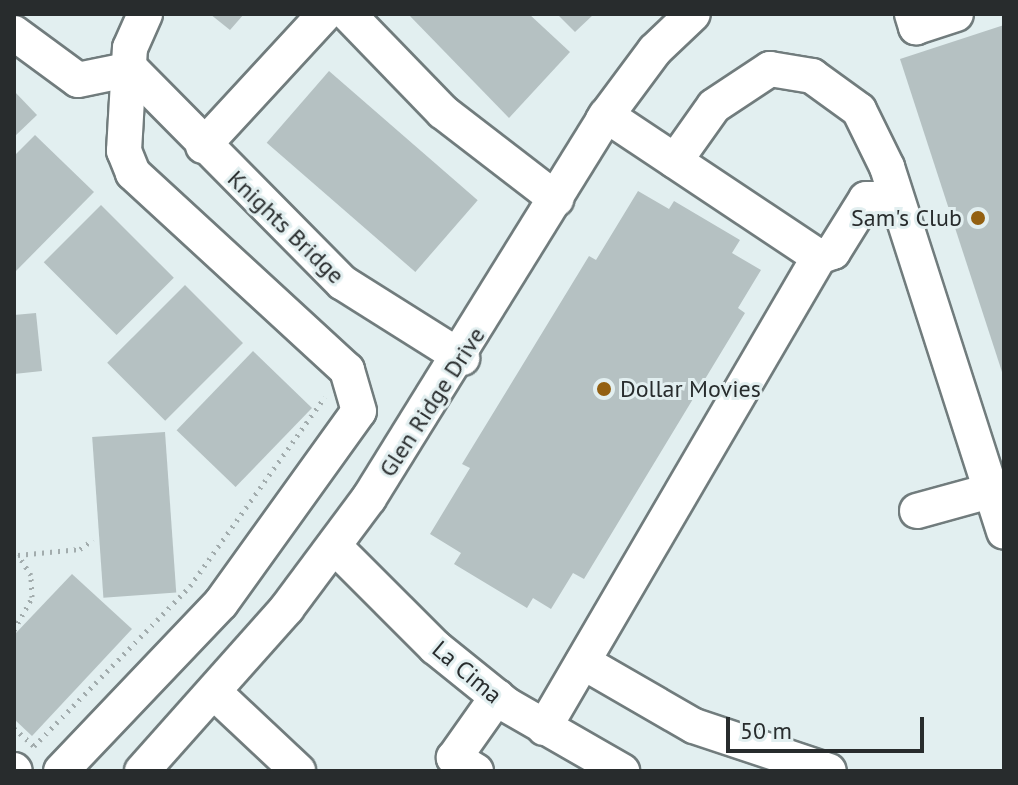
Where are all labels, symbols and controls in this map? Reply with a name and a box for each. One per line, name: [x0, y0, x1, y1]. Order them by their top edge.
street label: Knights Bridge: [222, 164, 350, 290]
place label: Sam's Club: [851, 204, 962, 232]
marker: Sam's Club: [969, 209, 987, 227]
street label: Glen Ridge Drive: [373, 322, 491, 482]
place label: Dollar Movies: [620, 375, 761, 403]
marker: Dollar Movies: [595, 380, 613, 398]
street label: La Cima: [426, 635, 508, 709]
scale bar: [730, 701, 928, 751]
text: 50 m: [740, 715, 792, 746]

